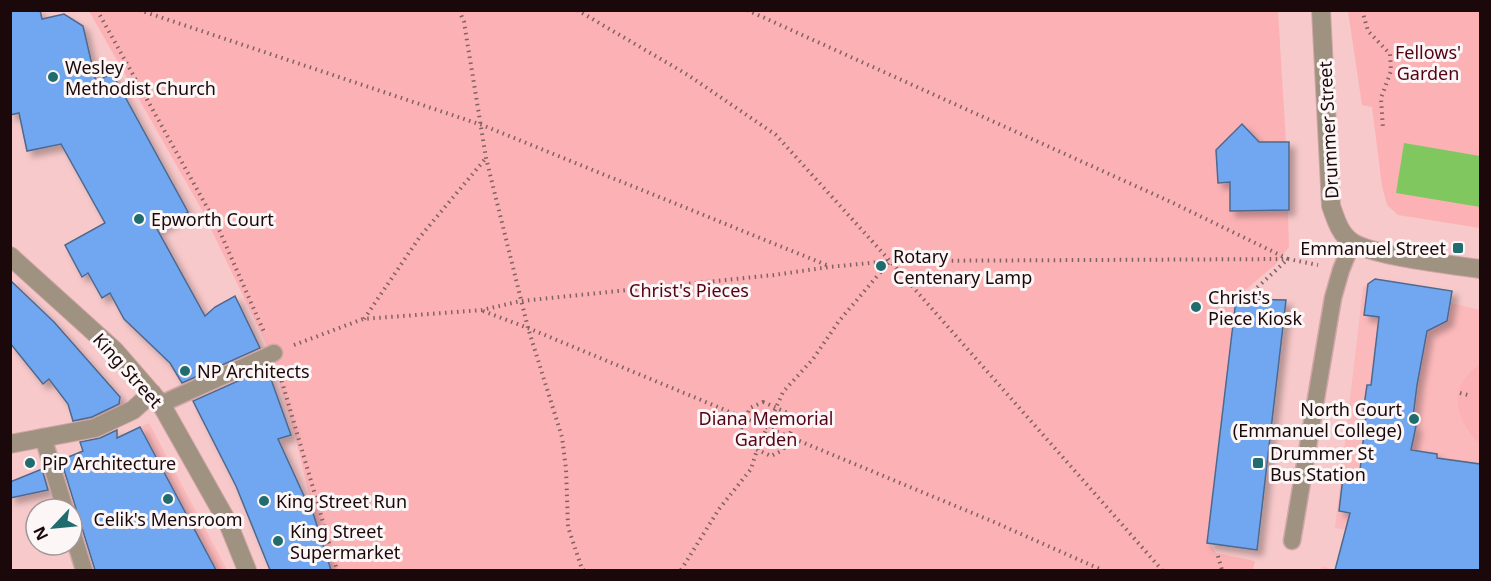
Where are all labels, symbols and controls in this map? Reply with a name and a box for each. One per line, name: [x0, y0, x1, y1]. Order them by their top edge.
park label: Fellows' Garden: [1395, 40, 1461, 85]
place label: Wesley Methodist Church: [65, 55, 216, 100]
street label: Drummer Street: [1312, 60, 1344, 199]
marker: Wesley Methodist Church: [46, 70, 60, 84]
place label: Epworth Court: [151, 207, 274, 231]
marker: Epworth Court: [132, 212, 146, 226]
place label: Emmanuel Street: [1300, 236, 1446, 260]
marker: Emmanuel Street: [1451, 241, 1465, 255]
place label: Rotary Centenary Lamp: [893, 244, 1032, 289]
marker: Rotary Centenary Lamp: [874, 259, 888, 273]
park label: Christ's Pieces: [629, 278, 749, 302]
place label: Christ's Piece Kiosk: [1208, 285, 1302, 330]
marker: Christ's Piece Kiosk: [1189, 300, 1203, 314]
street label: King Street: [88, 327, 168, 413]
place label: NP Architects: [197, 359, 310, 383]
marker: NP Architects: [178, 364, 192, 378]
place label: North Court (Emmanuel College): [1233, 397, 1402, 442]
park label: Diana Memorial Garden: [699, 406, 833, 451]
marker: North Court (Emmanuel College): [1407, 412, 1421, 426]
place label: Drummer St Bus Station: [1270, 441, 1375, 486]
place label: PiP Architecture: [42, 451, 176, 475]
marker: PiP Architecture: [23, 456, 37, 470]
marker: Drummer St Bus Station: [1251, 456, 1265, 470]
place label: King Street Run: [276, 489, 407, 513]
marker: Celik's Mensroom: [161, 492, 175, 506]
marker: King Street Run: [257, 494, 271, 508]
north arrow: [24, 497, 84, 557]
place label: Celik's Mensroom: [93, 507, 243, 531]
place label: King Street Supermarket: [290, 519, 401, 564]
text: N: [28, 523, 53, 544]
marker: King Street Supermarket: [271, 534, 285, 548]

